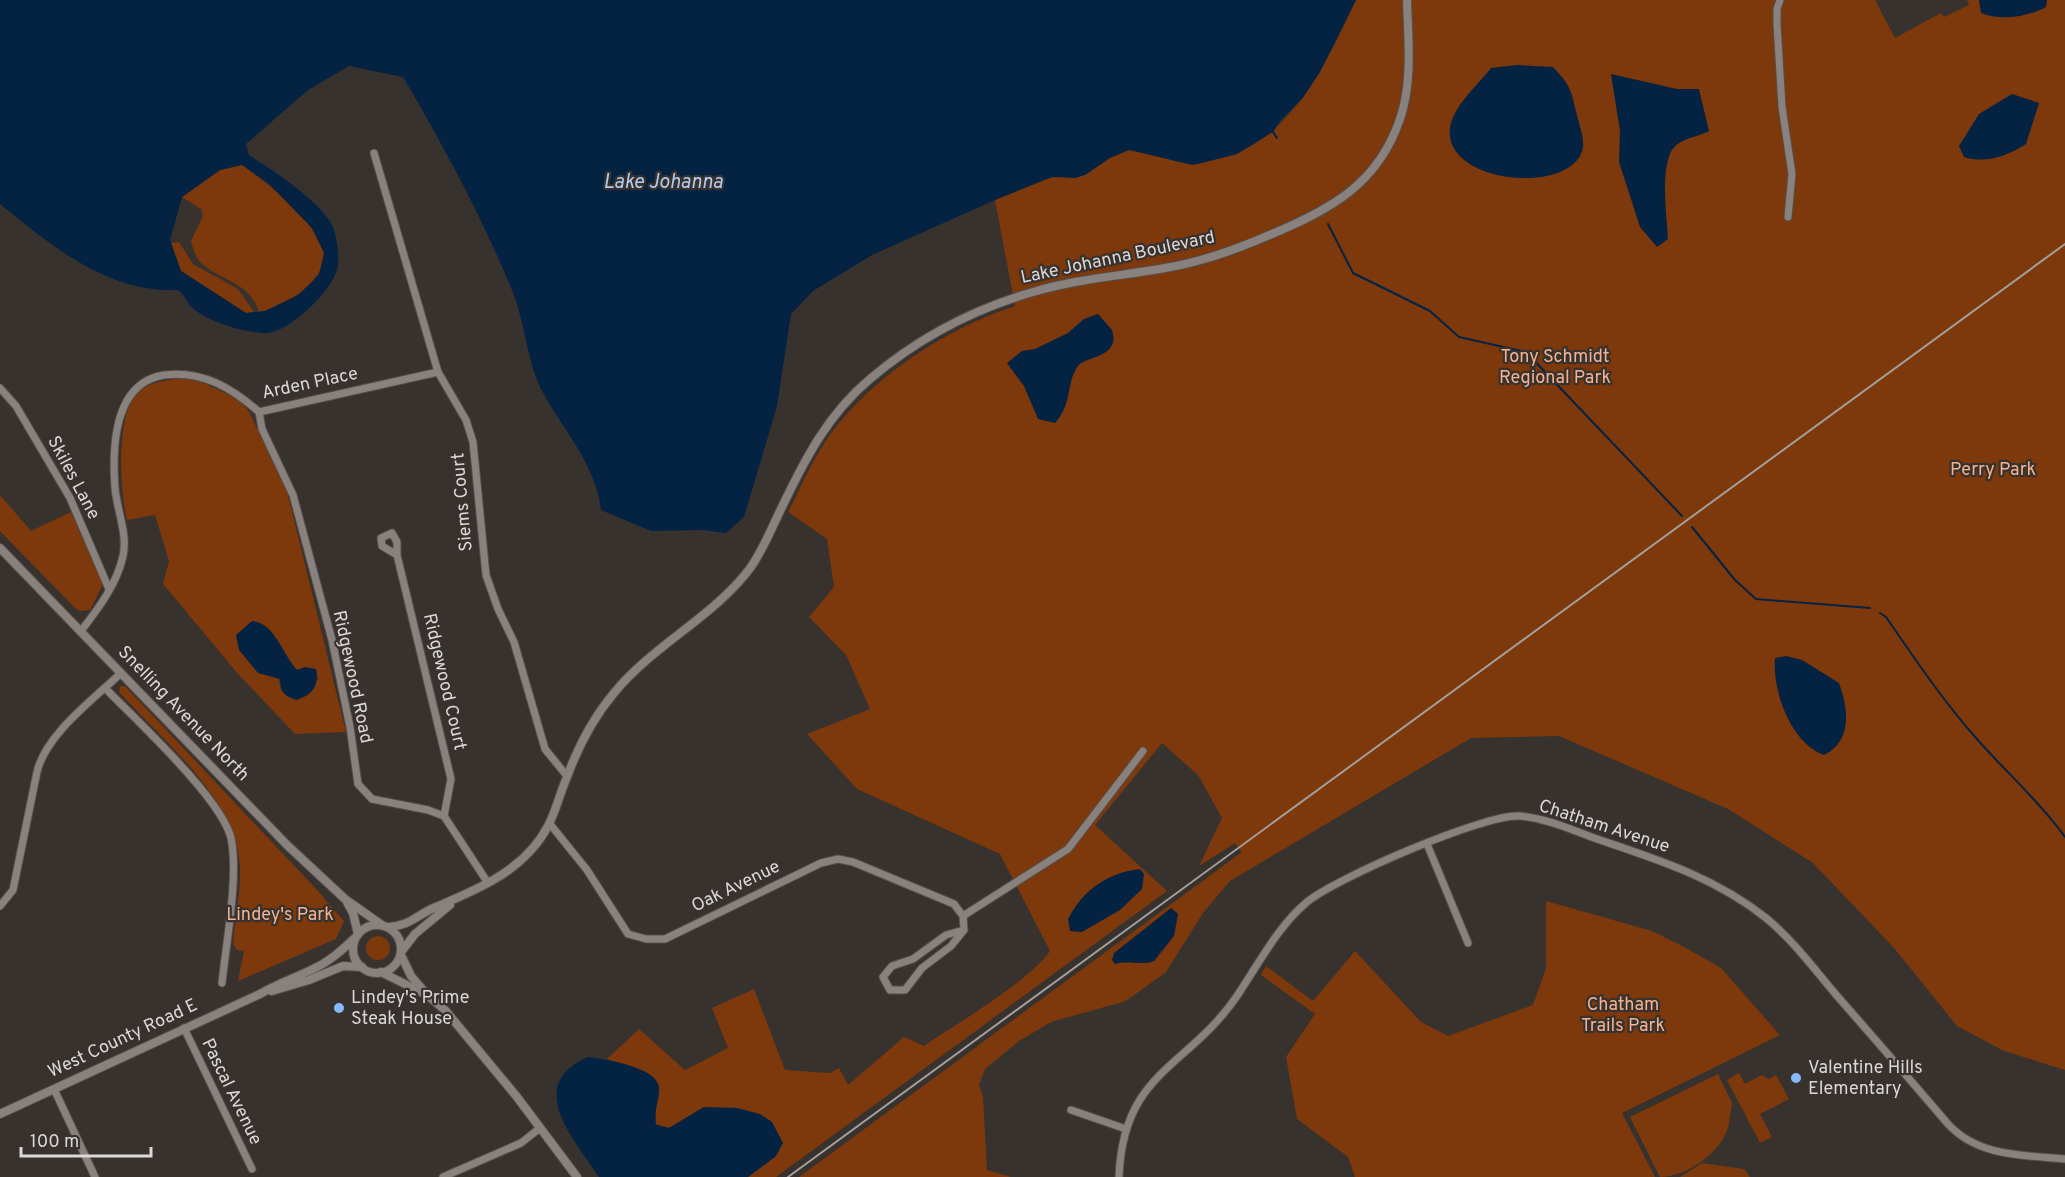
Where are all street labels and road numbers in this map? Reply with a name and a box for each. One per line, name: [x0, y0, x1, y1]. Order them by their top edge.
street label: Lake Johanna Boulevard: [1019, 226, 1217, 290]
street label: Arden Place: [260, 363, 360, 405]
street label: Skiles Lane: [41, 432, 105, 524]
street label: Siems Court: [447, 452, 479, 552]
street label: Ridgewood Road: [327, 608, 377, 746]
street label: Ridgewood Court: [417, 611, 471, 753]
street label: Snelling Avenue North: [112, 641, 254, 787]
street label: Chatham Avenue: [1536, 795, 1672, 859]
street label: Oak Avenue: [688, 856, 784, 918]
street label: West County Road E: [45, 994, 201, 1084]
street label: Pascal Avenue: [195, 1035, 267, 1149]

